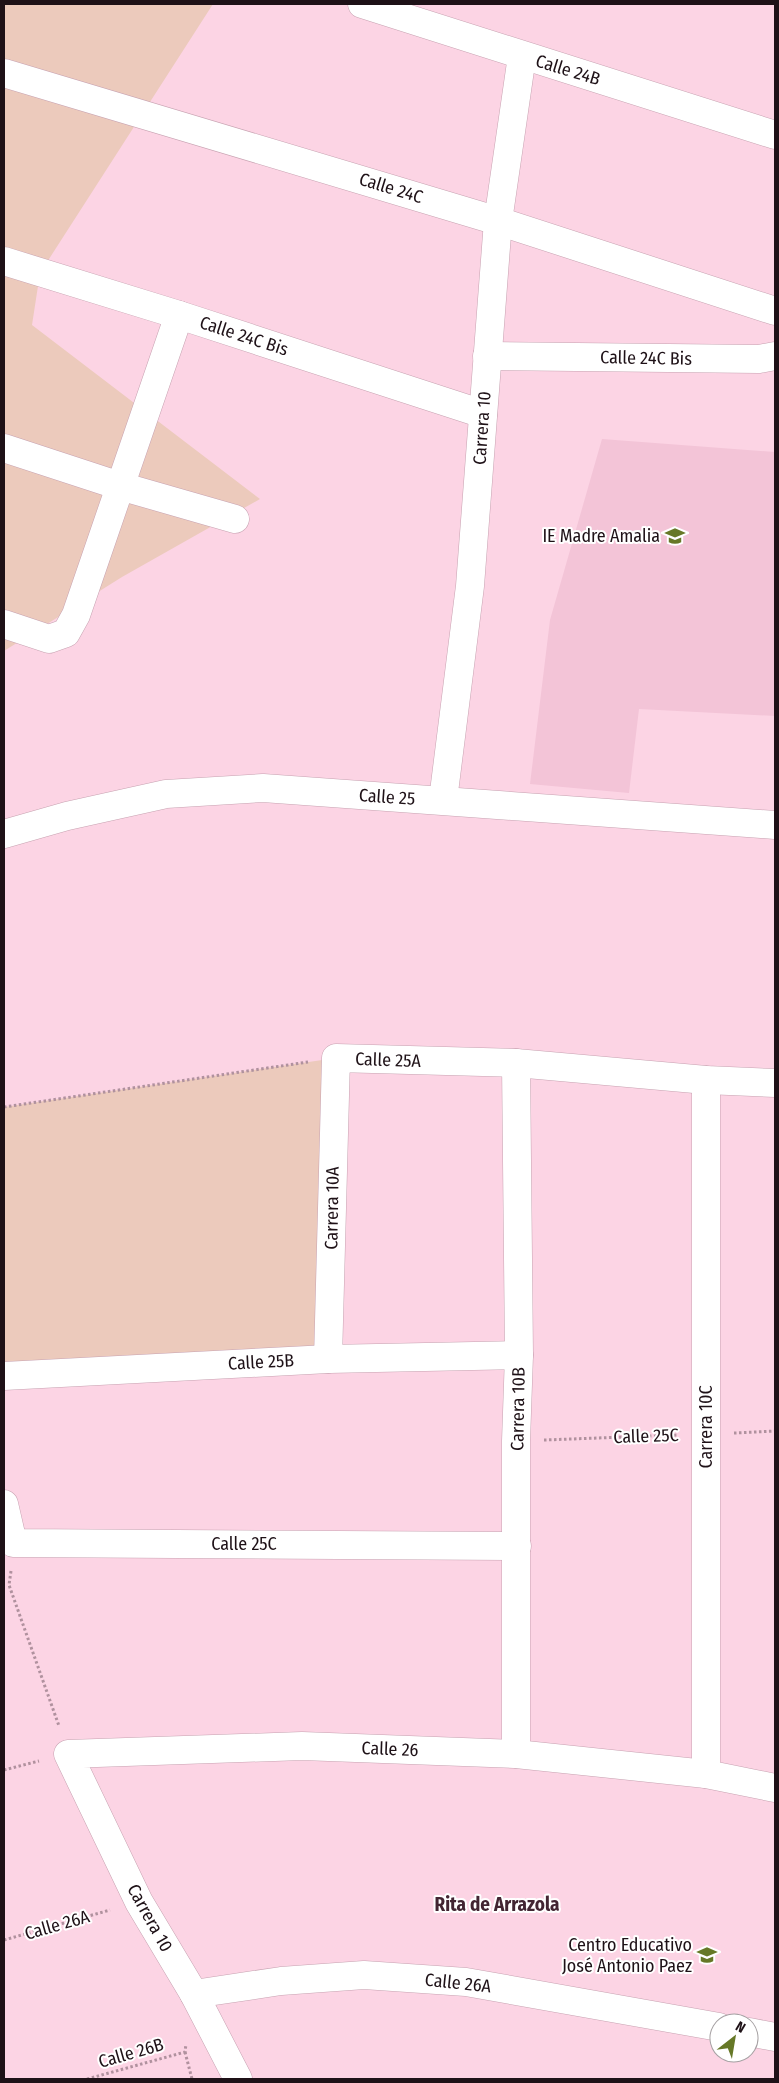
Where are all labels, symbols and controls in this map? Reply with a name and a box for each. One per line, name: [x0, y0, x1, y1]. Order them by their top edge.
street label: Calle 24B: [533, 50, 603, 90]
street label: Calle 24C: [356, 168, 426, 208]
street label: Calle 24C Bis: [197, 311, 291, 361]
street label: Calle 24C Bis: [600, 346, 692, 370]
street label: Carrera 10: [468, 390, 496, 466]
place label: IE Madre Amalia: [542, 525, 660, 547]
school or university icon: IE Madre Amalia: [664, 525, 686, 547]
street label: Calle 25: [358, 784, 416, 810]
street label: Calle 25A: [355, 1048, 422, 1072]
street label: Carrera 10A: [320, 1166, 344, 1250]
street label: Calle 25B: [227, 1349, 295, 1375]
street label: Carrera 10B: [506, 1367, 530, 1451]
street label: Carrera 10C: [695, 1385, 717, 1469]
street label: Calle 25C: [613, 1424, 679, 1448]
street label: Calle 25C: [211, 1533, 277, 1555]
street label: Calle 26: [361, 1737, 419, 1761]
street label: Carrera 10: [122, 1880, 178, 1956]
district label: Rita de Arrazola: [434, 1893, 560, 1916]
street label: Calle 26A: [22, 1905, 92, 1945]
place label: Centro Educativo José Antonio Paez: [562, 1934, 692, 1977]
school or university icon: Centro Educativo José Antonio Paez: [696, 1944, 718, 1966]
street label: Calle 26A: [424, 1969, 493, 1997]
north arrow: [709, 2013, 759, 2063]
text: N: [732, 2018, 748, 2037]
street label: Calle 26B: [96, 2033, 166, 2073]

